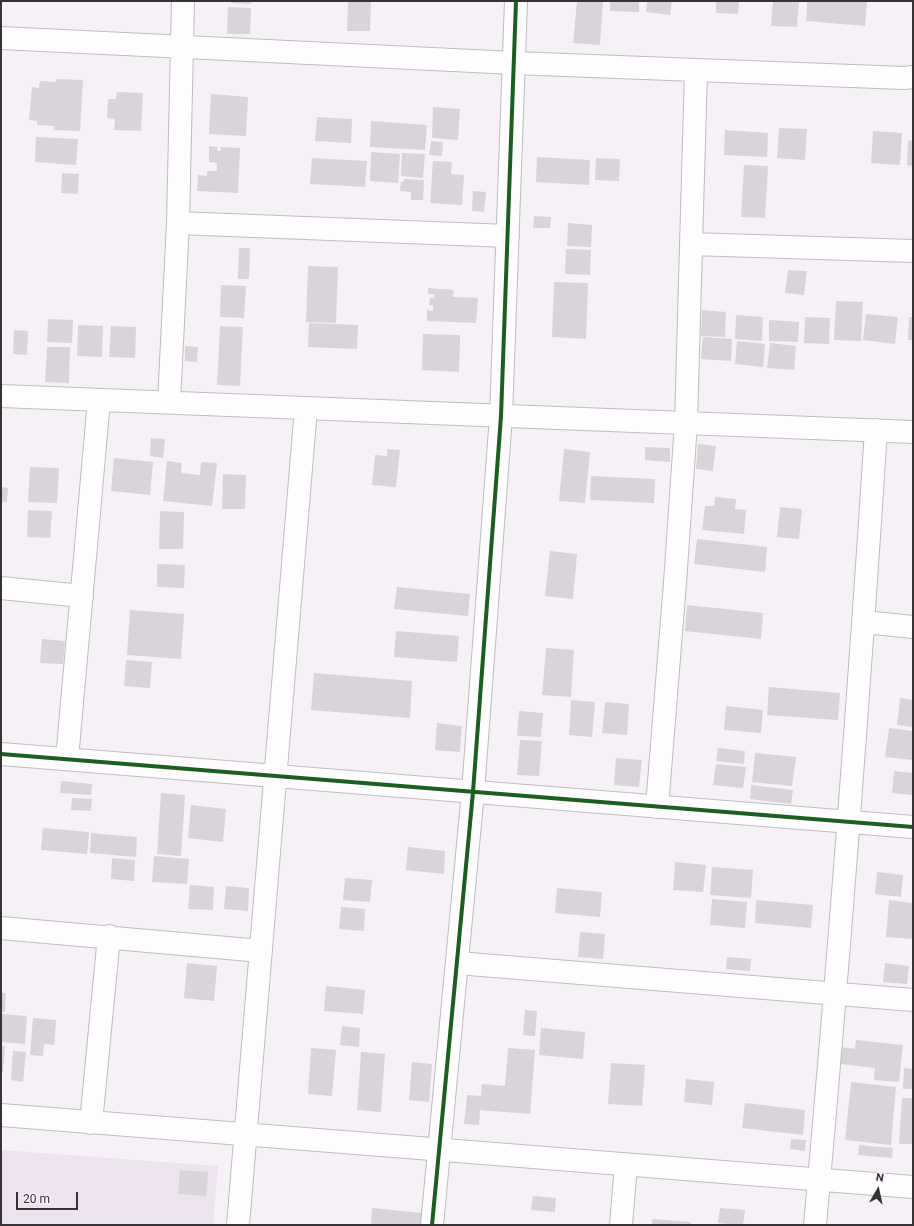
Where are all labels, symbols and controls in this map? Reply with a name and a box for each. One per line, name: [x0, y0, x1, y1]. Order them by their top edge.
north arrow: [858, 1170, 898, 1210]
text: N: [875, 1171, 885, 1185]
scale bar: [18, 1184, 80, 1210]
text: 20 m: [23, 1192, 50, 1206]

